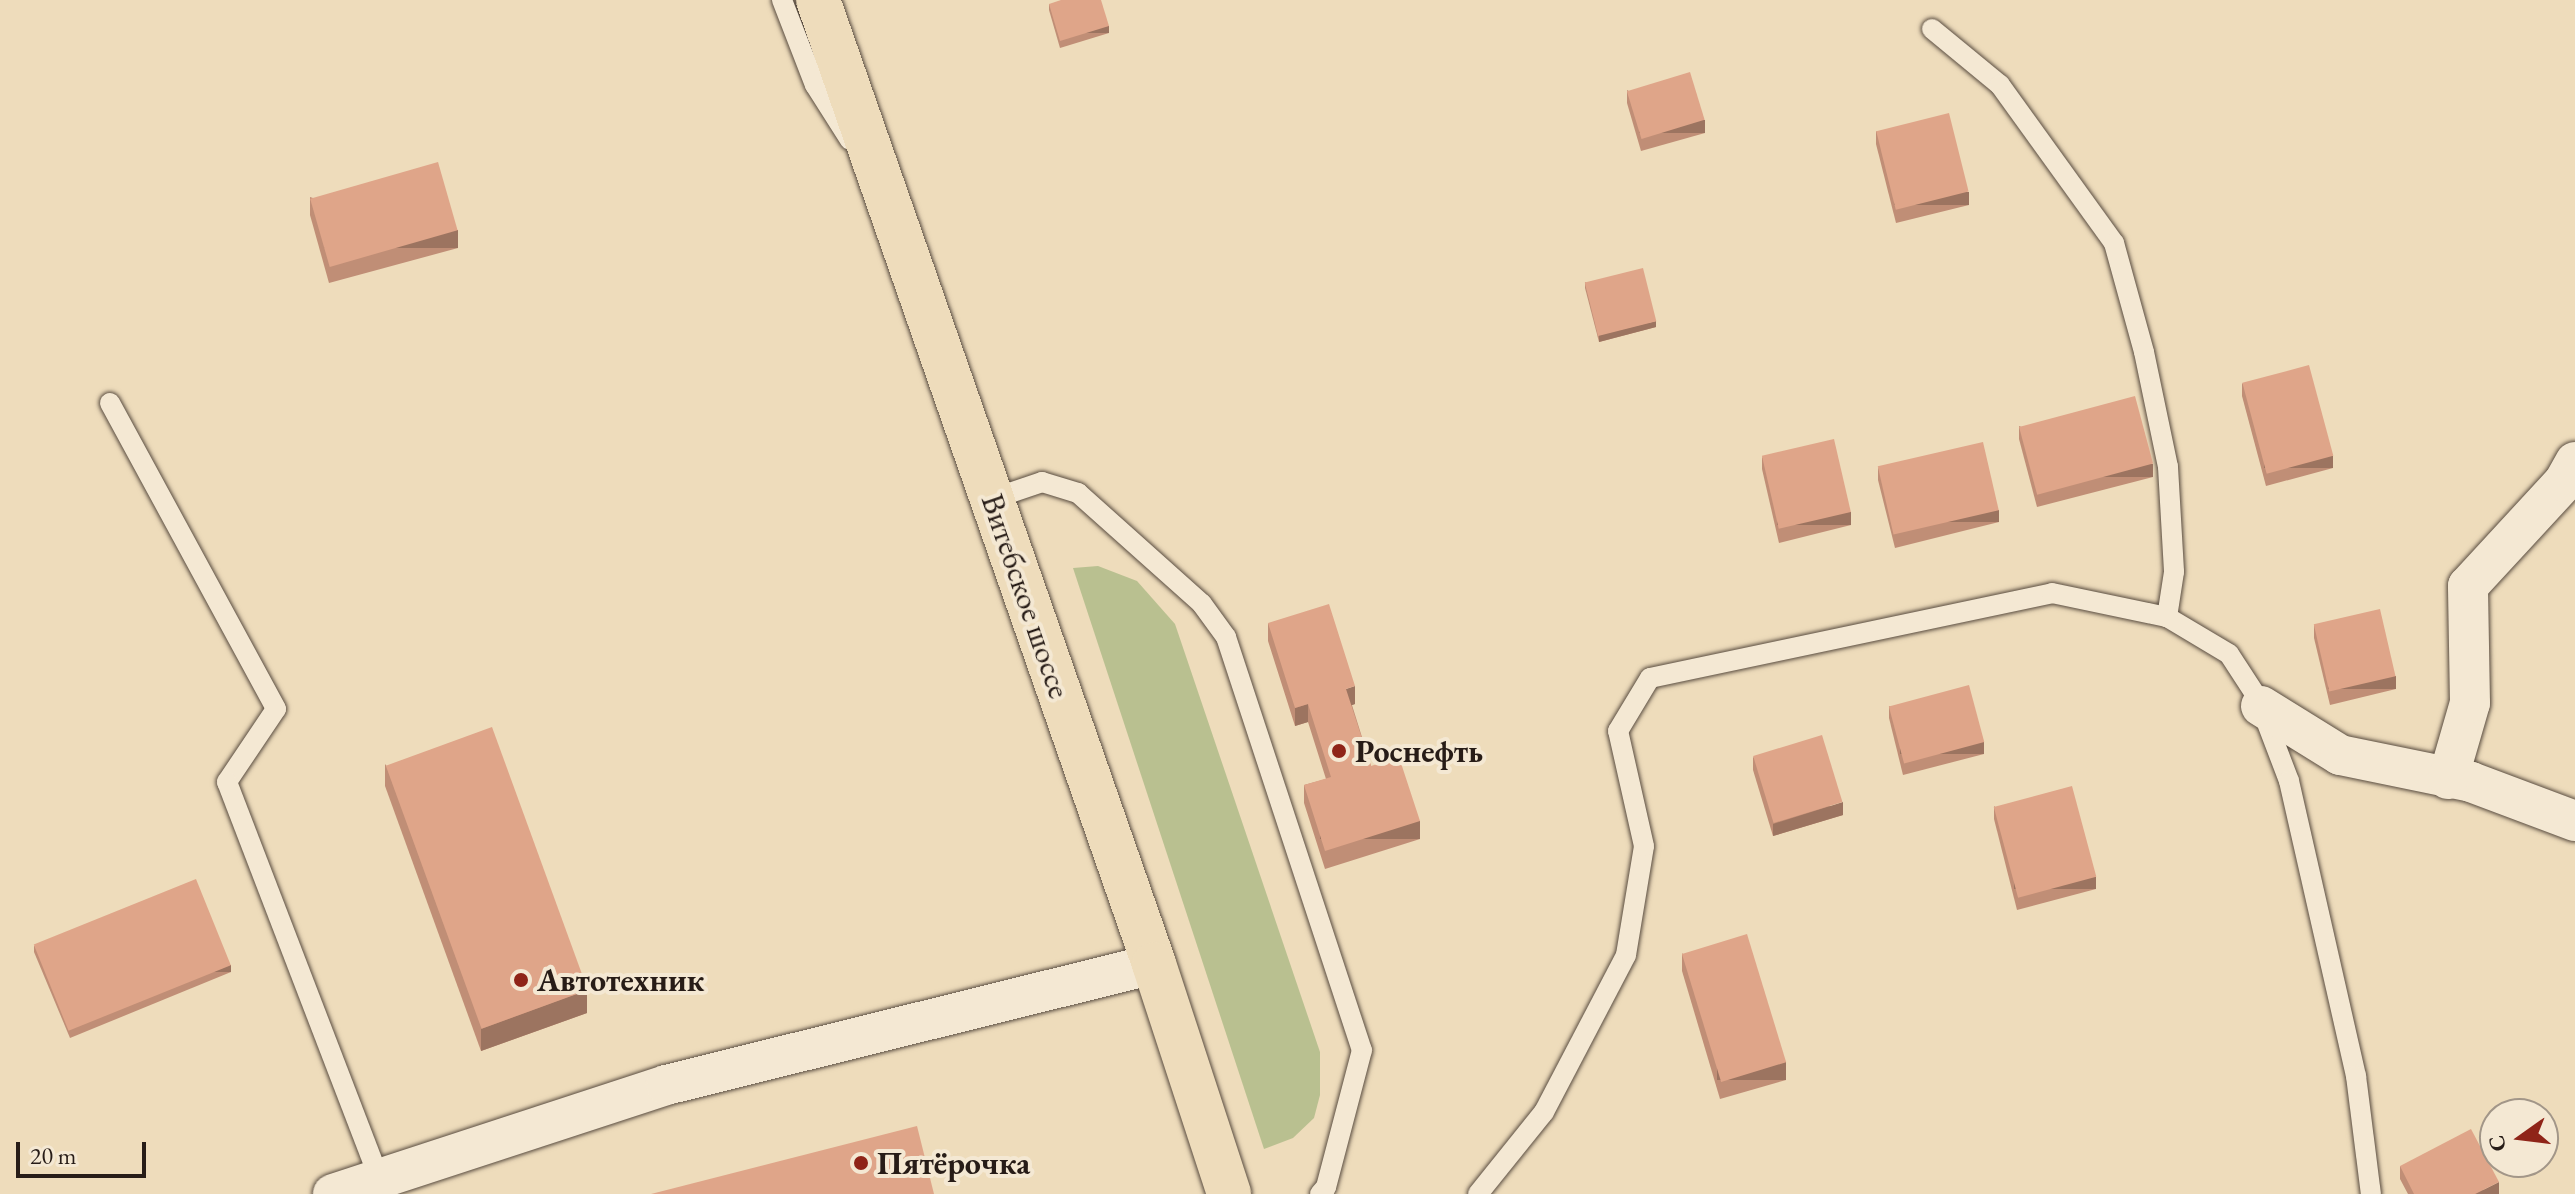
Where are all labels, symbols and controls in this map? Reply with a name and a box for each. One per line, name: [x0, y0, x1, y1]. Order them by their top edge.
street label: Витебское шоссе: [973, 489, 1079, 703]
place label: Роснефть: [1355, 732, 1483, 770]
marker: Роснефть: [1330, 742, 1348, 760]
place label: Автотехник: [537, 961, 704, 999]
marker: Автотехник: [512, 971, 530, 989]
north arrow: [2479, 1098, 2559, 1178]
scale bar: [20, 1126, 150, 1176]
text: С: [2481, 1132, 2513, 1155]
text: 20 m: [30, 1140, 77, 1171]
place label: Пятёрочка: [877, 1144, 1030, 1182]
marker: Пятёрочка: [852, 1154, 870, 1172]

